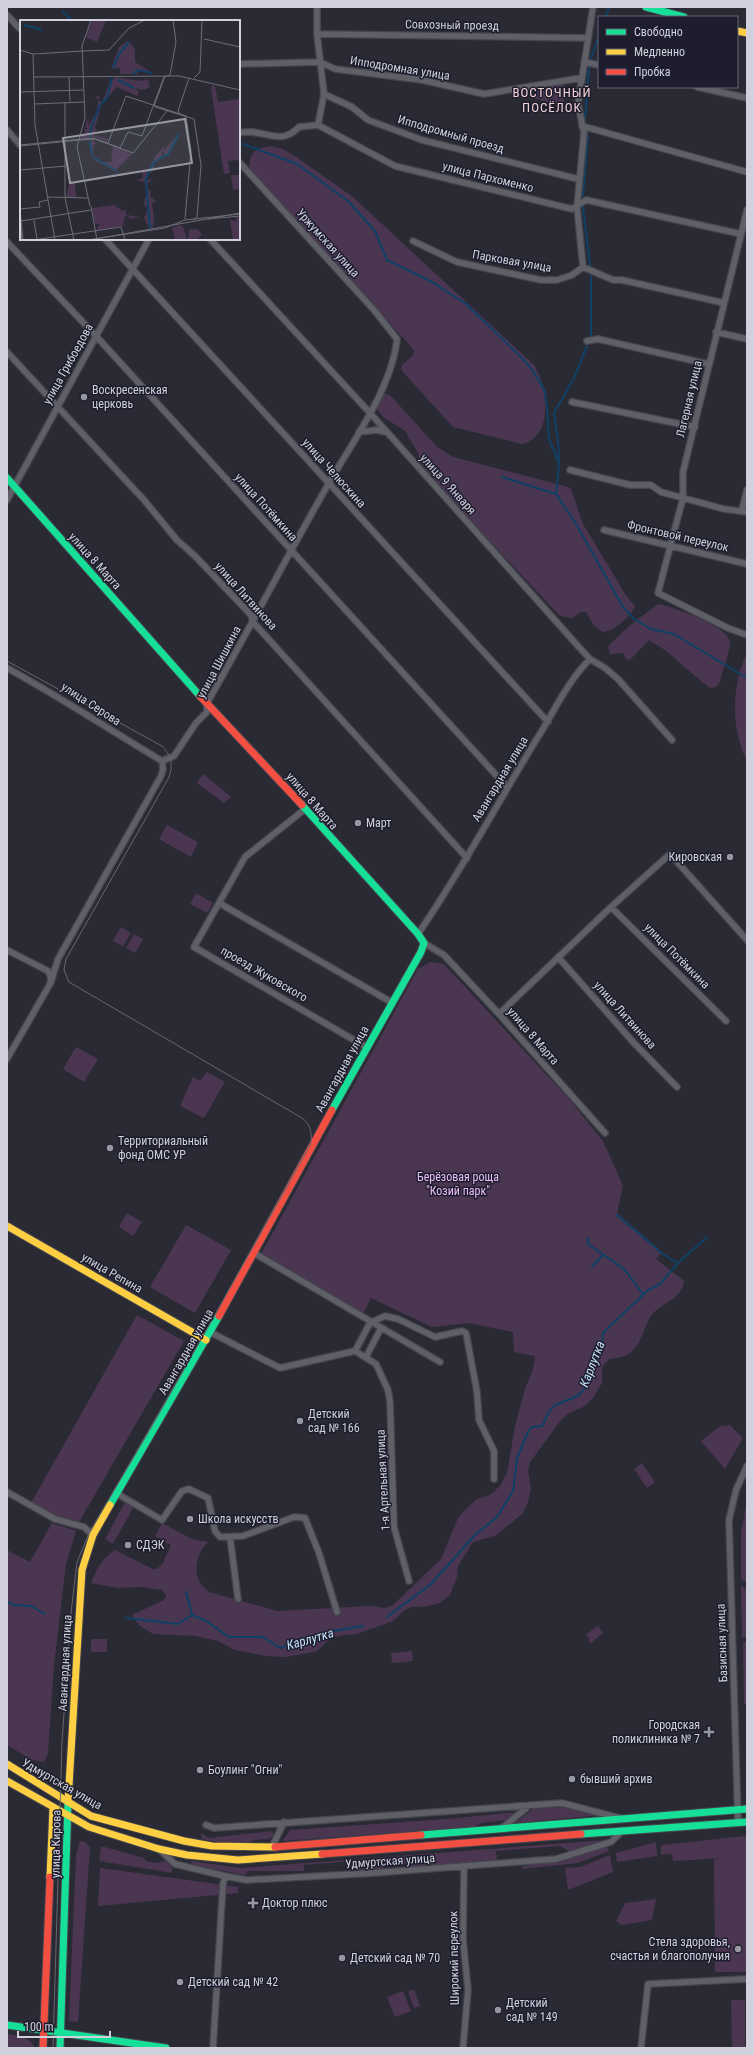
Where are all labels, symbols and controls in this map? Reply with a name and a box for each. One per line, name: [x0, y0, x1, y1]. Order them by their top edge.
legend: [598, 16, 738, 88]
street label: Совхозный проезд: [405, 17, 500, 33]
inset map: [20, 20, 240, 240]
text: Свободно: [634, 25, 683, 39]
text: Медленно: [634, 45, 685, 59]
street label: Ипподромная улица: [349, 53, 451, 83]
text: Пробка: [634, 65, 671, 79]
district label: ВОСТОЧНЫЙ ПОСЁЛОК: [512, 85, 592, 115]
street label: Ипподромный проезд: [396, 112, 506, 156]
street label: улица Пархоменко: [441, 159, 535, 195]
street label: Уржумская улица: [294, 206, 363, 280]
street label: Парковая улица: [471, 247, 553, 275]
street label: улица Грибоедова: [40, 321, 96, 407]
street label: Лагерная улица: [673, 359, 705, 439]
place label: Воскресенская церковь: [92, 383, 168, 411]
marker: Воскресенская церковь: [79, 392, 89, 402]
street label: улица Челюскина: [299, 435, 369, 511]
street label: улица 9 Января: [417, 451, 479, 517]
street label: улица Потёмкина: [232, 470, 300, 544]
street label: Фронтовой переулок: [626, 517, 730, 555]
street label: улица 8 Марта: [66, 530, 124, 592]
street label: улица Литвинова: [212, 559, 280, 633]
street label: улица Шишкина: [194, 623, 244, 701]
street label: улица Серова: [59, 680, 124, 729]
street label: Авангардная улица: [469, 734, 531, 824]
street label: улица 8 Марта: [283, 769, 341, 833]
place label: Март: [366, 816, 391, 830]
marker: Март: [353, 818, 363, 828]
place label: Кировская: [668, 850, 722, 864]
marker: Кировская: [725, 852, 735, 862]
street label: улица Потёмкина: [641, 920, 713, 992]
street label: проезд Жуковского: [218, 943, 310, 1005]
street label: улица Литвинова: [591, 978, 659, 1052]
street label: улица 8 Марта: [504, 1004, 562, 1068]
street label: Авангардная улица: [312, 1023, 372, 1115]
place label: Территориальный фонд ОМС УР: [118, 1134, 208, 1162]
marker: Территориальный фонд ОМС УР: [105, 1143, 115, 1153]
park label: Берёзовая роща "Козий парк": [417, 1170, 499, 1198]
street label: улица Репина: [79, 1250, 145, 1296]
street label: Авангардная улица: [156, 1306, 216, 1397]
water label: Карлутка: [576, 1339, 608, 1389]
place label: Детский сад № 166: [308, 1407, 360, 1435]
marker: Детский сад № 166: [295, 1416, 305, 1426]
street label: 1-я Артельная улица: [373, 1429, 393, 1531]
place label: Школа искусств: [198, 1512, 279, 1526]
marker: Школа искусств: [185, 1514, 195, 1524]
place label: СДЭК: [136, 1538, 165, 1552]
marker: СДЭК: [123, 1540, 133, 1550]
street label: Базисная улица: [714, 1603, 730, 1683]
street label: Авангардная улица: [55, 1614, 75, 1712]
water label: Карлутка: [285, 1625, 335, 1653]
place label: Городская поликлиника № 7: [612, 1718, 700, 1746]
marker: Городская поликлиника № 7: [703, 1726, 715, 1738]
street label: Удмуртская улица: [20, 1755, 105, 1813]
place label: Боулинг "Огни": [208, 1763, 283, 1777]
marker: Боулинг "Огни": [195, 1765, 205, 1775]
place label: бывший архив: [580, 1772, 652, 1786]
marker: бывший архив: [567, 1774, 577, 1784]
street label: улица Кирова: [48, 1810, 64, 1878]
street label: Удмуртская улица: [345, 1851, 436, 1871]
place label: Доктор плюс: [262, 1896, 328, 1910]
marker: Доктор плюс: [247, 1897, 259, 1909]
street label: Широкий переулок: [446, 1910, 462, 2005]
place label: Стела здоровья, счастья и благополучия: [610, 1935, 730, 1963]
marker: Стела здоровья, счастья и благополучия: [733, 1944, 743, 1954]
place label: Детский сад № 70: [350, 1951, 440, 1965]
marker: Детский сад № 70: [337, 1953, 347, 1963]
place label: Детский сад № 42: [188, 1975, 278, 1989]
marker: Детский сад № 42: [175, 1977, 185, 1987]
place label: Детский сад № 149: [506, 1996, 558, 2024]
marker: Детский сад № 149: [493, 2005, 503, 2015]
scale bar: [18, 2013, 110, 2039]
text: 100 m: [24, 2020, 54, 2034]

